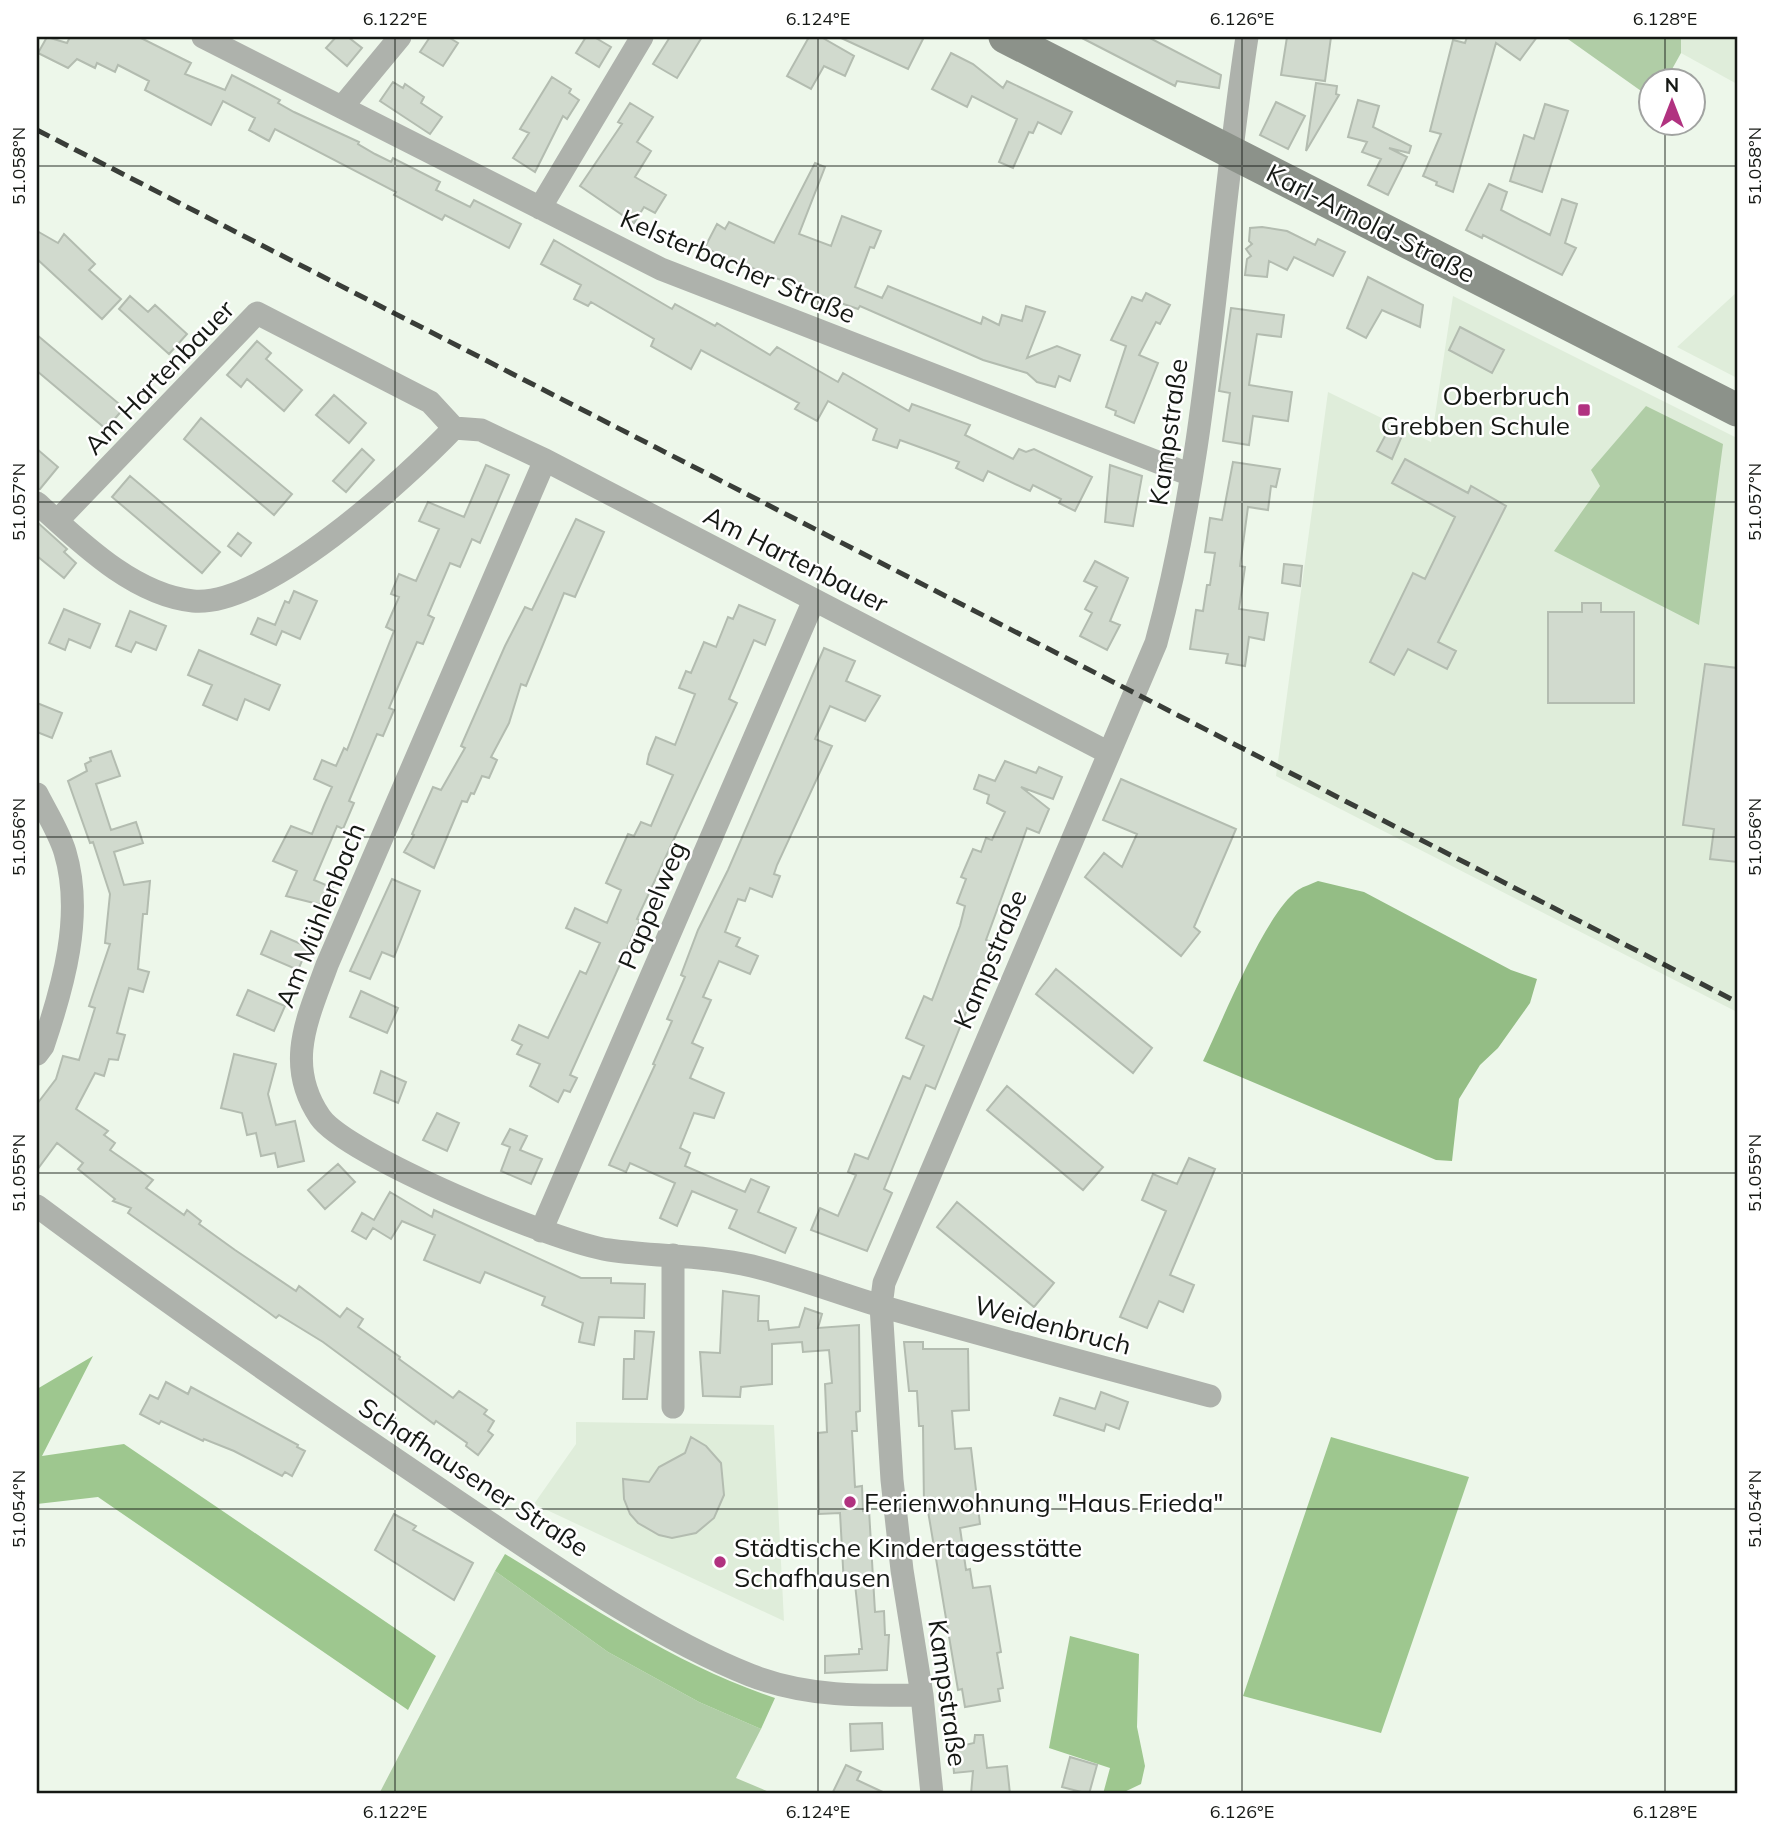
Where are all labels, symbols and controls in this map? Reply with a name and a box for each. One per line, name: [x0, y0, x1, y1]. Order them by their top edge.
text: 6.122°E: [363, 7, 427, 30]
text: 6.124°E: [786, 7, 850, 30]
text: 6.126°E: [1210, 7, 1274, 30]
text: 6.128°E: [1633, 7, 1697, 30]
north arrow: [1638, 66, 1708, 136]
text: N: [1665, 73, 1679, 97]
text: 51.058°N: [7, 127, 30, 205]
text: 51.058°N: [1743, 127, 1766, 205]
street label: Karl-Arnold-Straße: [1261, 156, 1481, 290]
street label: Kelsterbacher Straße: [615, 202, 861, 330]
street label: Am Hartenbauer: [77, 292, 242, 461]
street label: Kampstraße: [1141, 356, 1195, 508]
place label: Oberbruch Grebben Schule: [1381, 379, 1570, 442]
marker: Oberbruch Grebben Schule: [1576, 402, 1592, 418]
text: 51.057°N: [7, 463, 30, 541]
text: 51.057°N: [1743, 463, 1766, 541]
street label: Am Hartenbauer: [698, 498, 894, 620]
text: 51.056°N: [7, 798, 30, 876]
text: 51.056°N: [1743, 798, 1766, 876]
street label: Am Mühlenbach: [268, 818, 372, 1012]
street label: Pappelweg: [610, 836, 694, 974]
street label: Kampstraße: [946, 884, 1034, 1034]
text: 51.055°N: [7, 1134, 30, 1212]
text: 51.055°N: [1743, 1134, 1766, 1212]
street label: Weidenbruch: [971, 1288, 1135, 1362]
street label: Schafhausener Straße: [353, 1390, 595, 1564]
text: 51.054°N: [7, 1470, 30, 1548]
text: 51.054°N: [1743, 1470, 1766, 1548]
place label: Ferienwohnung "Haus Frieda": [864, 1486, 1223, 1519]
marker: Ferienwohnung "Haus Frieda": [842, 1494, 858, 1510]
place label: Städtische Kindertagesstätte Schafhausen: [734, 1531, 1082, 1594]
marker: Städtische Kindertagesstätte Schafhausen: [712, 1554, 728, 1570]
street label: Kampstraße: [921, 1617, 975, 1769]
text: 6.122°E: [363, 1800, 427, 1823]
text: 6.124°E: [786, 1800, 850, 1823]
text: 6.126°E: [1210, 1800, 1274, 1823]
text: 6.128°E: [1633, 1800, 1697, 1823]

